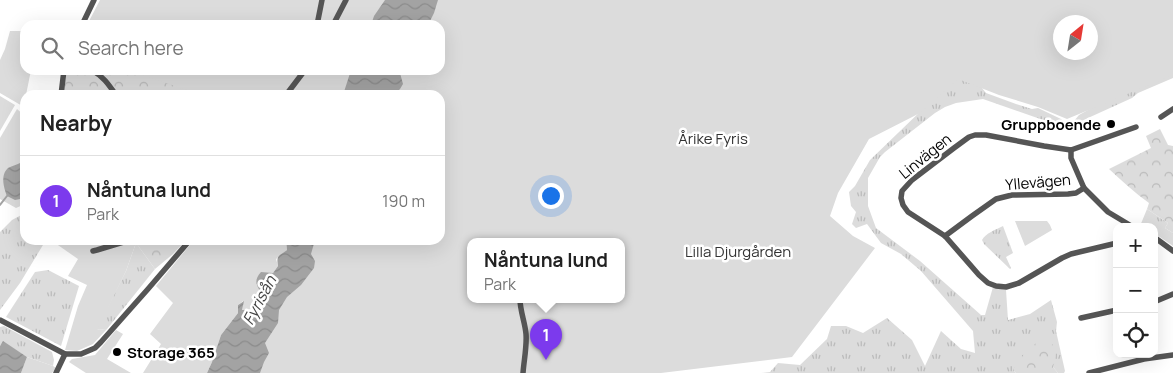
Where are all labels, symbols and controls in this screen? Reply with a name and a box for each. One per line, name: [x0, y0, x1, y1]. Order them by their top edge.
north arrow: [1053, 15, 1098, 60]
search box: [20, 20, 445, 75]
icon: search: [38, 34, 66, 62]
text: Search here: [78, 35, 184, 61]
text: Nearby: [40, 109, 112, 137]
place label: Gruppboende: [1001, 114, 1101, 135]
marker: Gruppboende: [1105, 118, 1117, 130]
park label: Årike Fyris: [678, 128, 748, 149]
street label: Linvägen: [894, 128, 956, 184]
street label: Yllevägen: [1004, 169, 1072, 195]
text: Nåntuna lund: [87, 177, 211, 203]
your location: [538, 183, 564, 209]
text: 1: [52, 190, 60, 212]
text: 190 m: [382, 190, 425, 212]
text: Park: [87, 203, 119, 225]
map controls: [1113, 223, 1158, 358]
button: +: [1113, 223, 1158, 268]
popup: [467, 238, 625, 303]
park label: Lilla Djurgården: [685, 241, 791, 262]
text: Nåntuna lund: [484, 247, 608, 273]
button: −: [1113, 268, 1158, 313]
water label: Fyrisån: [237, 271, 281, 328]
text: Park: [484, 273, 516, 295]
button: locate: [1113, 313, 1158, 358]
pin: 1: [530, 319, 562, 360]
place label: Storage 365: [127, 342, 215, 363]
marker: Storage 365: [111, 346, 123, 358]

